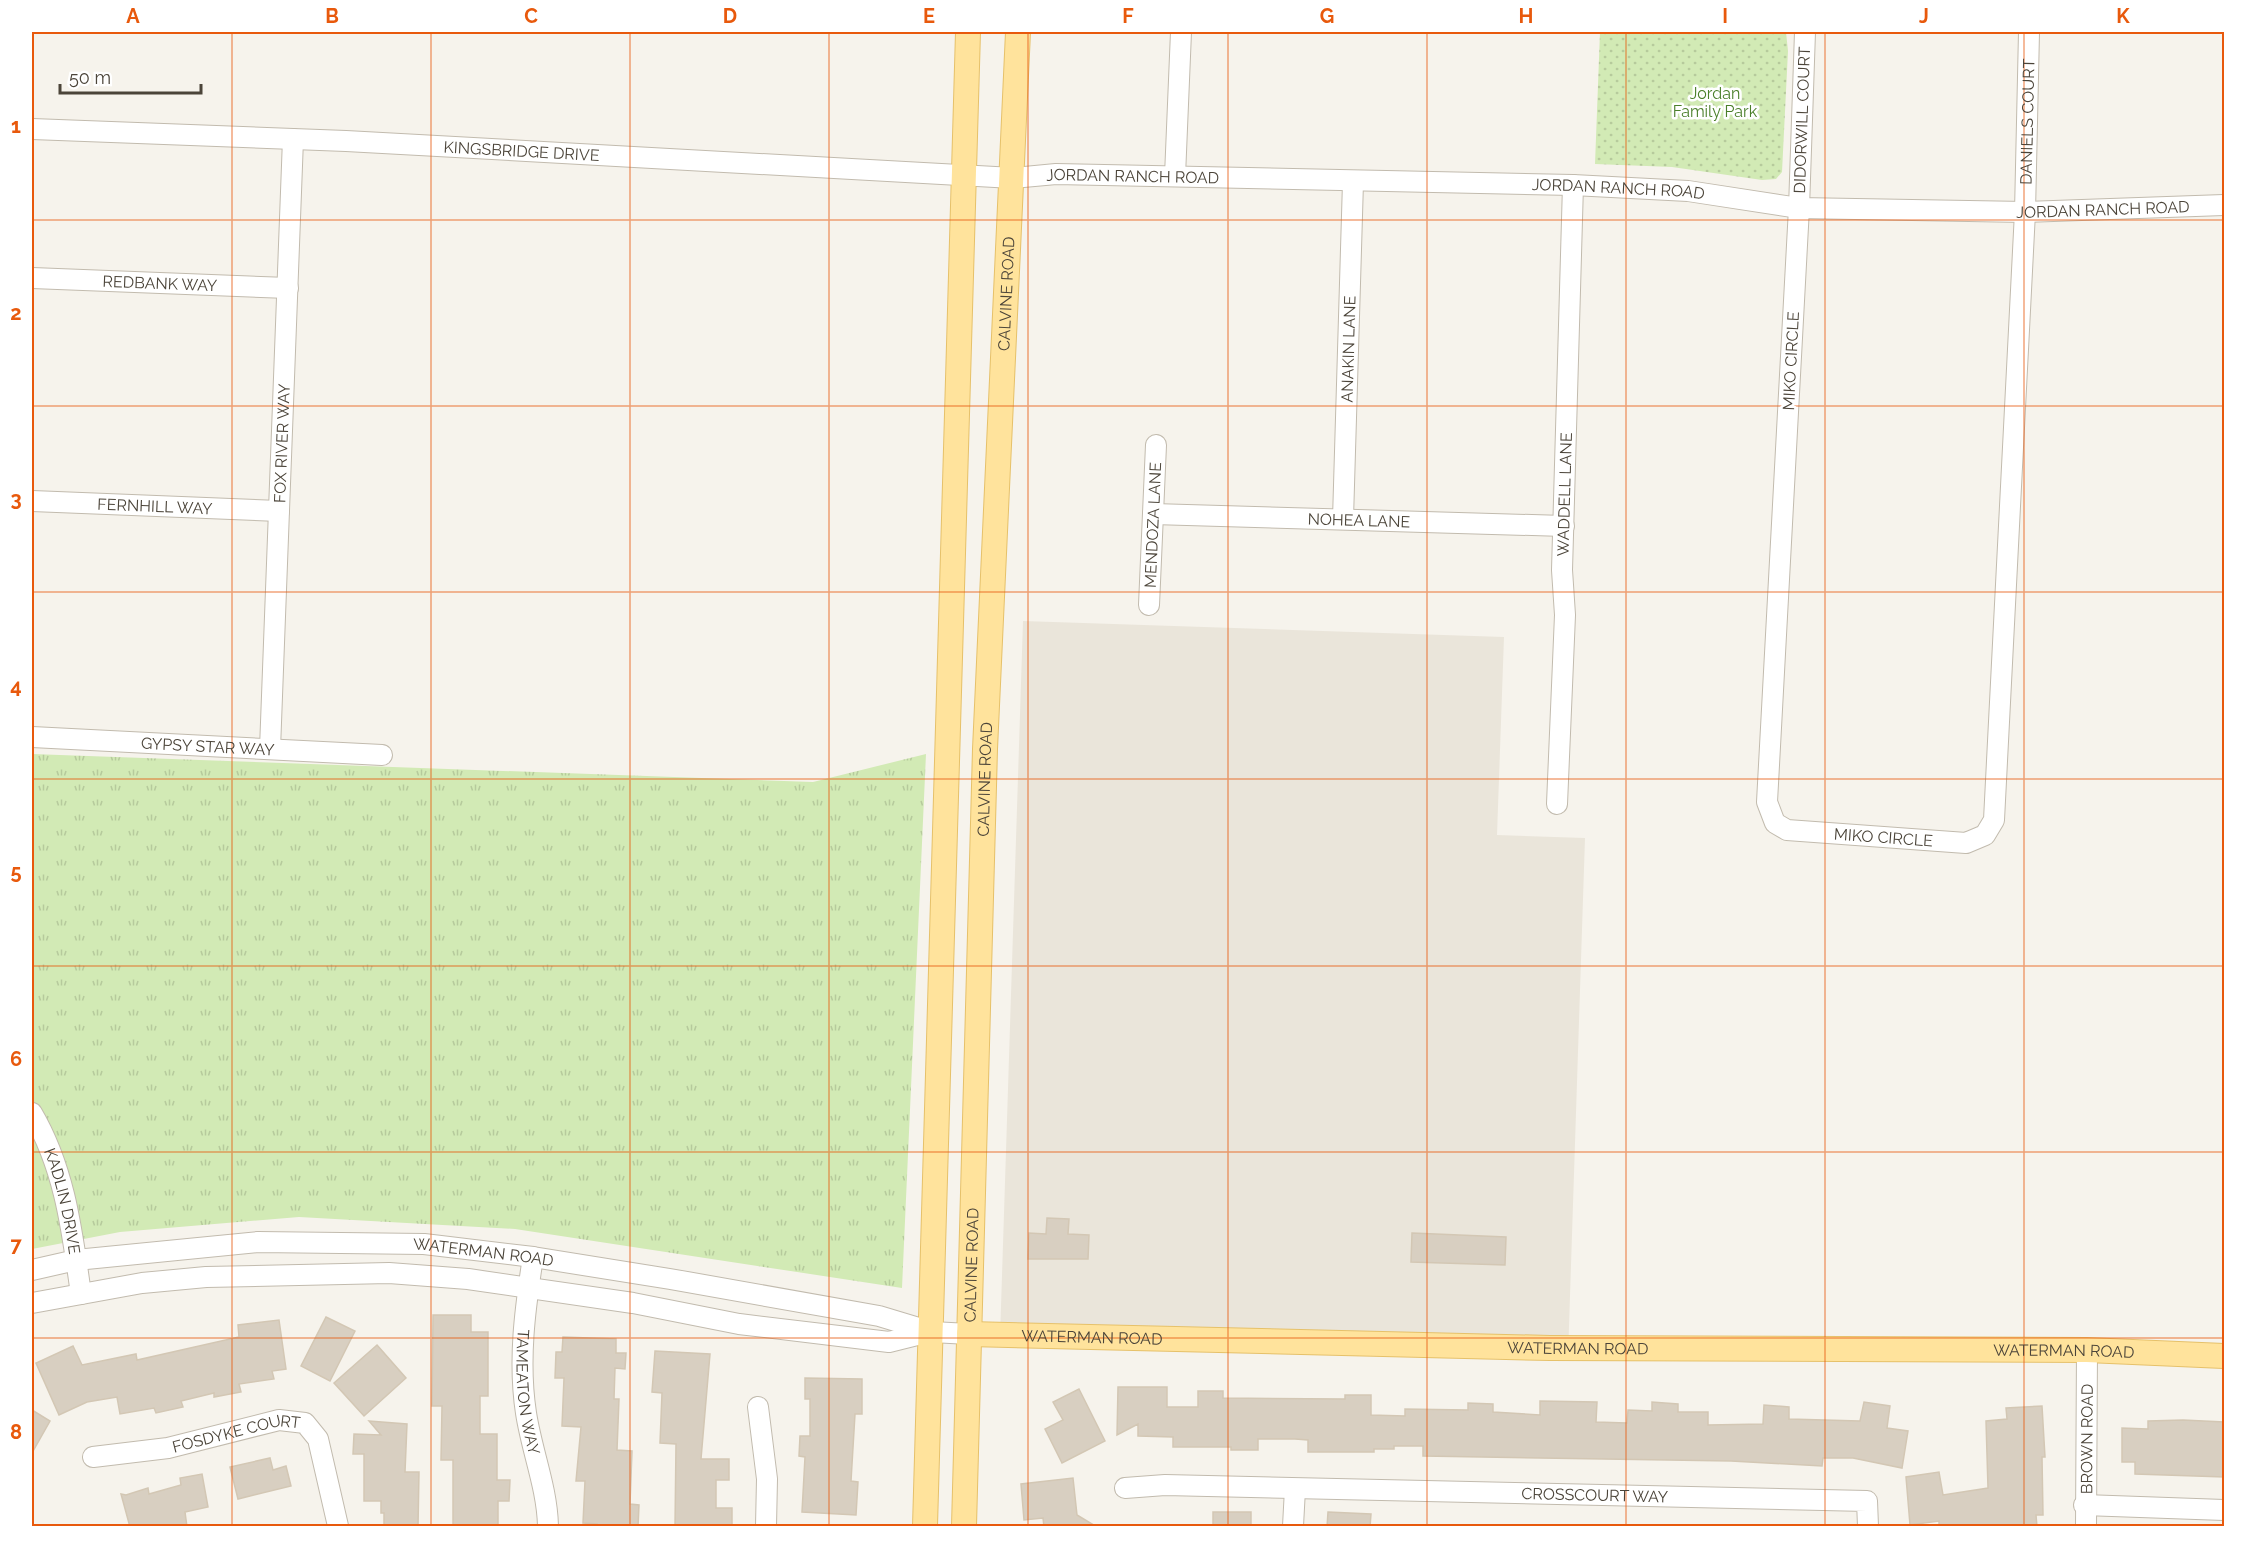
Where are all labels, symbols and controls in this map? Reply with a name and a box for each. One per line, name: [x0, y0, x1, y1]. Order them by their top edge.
text: A: [126, 4, 140, 28]
text: B: [325, 4, 339, 28]
text: C: [524, 4, 538, 28]
text: D: [723, 4, 737, 28]
text: E: [923, 4, 935, 28]
text: F: [1122, 4, 1134, 28]
text: G: [1320, 4, 1334, 28]
text: H: [1519, 4, 1533, 28]
text: I: [1722, 4, 1728, 28]
text: J: [1919, 4, 1929, 28]
text: K: [2116, 4, 2130, 28]
street label: DIDORWILL COURT: [1790, 46, 1814, 194]
scale bar: [60, 57, 201, 95]
street label: DANIELS COURT: [2016, 58, 2038, 185]
text: 50 m: [69, 67, 111, 88]
park label: Jordan Family Park: [1673, 84, 1758, 121]
text: 1: [11, 114, 21, 138]
street label: KINGSBRIDGE DRIVE: [443, 137, 600, 165]
street label: JORDAN RANCH ROAD: [1045, 164, 1219, 187]
street label: JORDAN RANCH ROAD: [1532, 175, 1706, 203]
street label: JORDAN RANCH ROAD: [2016, 197, 2190, 222]
street label: CALVINE ROAD: [994, 236, 1018, 352]
street label: REDBANK WAY: [102, 271, 218, 295]
street label: ANAKIN LANE: [1337, 295, 1359, 403]
text: 2: [10, 301, 22, 325]
street label: MIKO CIRCLE: [1779, 311, 1803, 411]
street label: FOX RIVER WAY: [270, 383, 293, 503]
street label: WADDELL LANE: [1553, 432, 1575, 556]
street label: MENDOZA LANE: [1140, 461, 1165, 588]
text: 3: [10, 487, 22, 511]
street label: FERNHILL WAY: [97, 494, 213, 518]
street label: NOHEA LANE: [1307, 509, 1411, 531]
text: 4: [10, 674, 22, 698]
street label: CALVINE ROAD: [973, 722, 996, 837]
street label: GYPSY STAR WAY: [141, 733, 276, 759]
street label: MIKO CIRCLE: [1833, 824, 1934, 850]
text: 5: [10, 860, 22, 884]
text: 6: [10, 1047, 22, 1071]
street label: KADLIN DRIVE: [41, 1145, 85, 1256]
street label: CALVINE ROAD: [960, 1207, 982, 1323]
text: 7: [10, 1233, 22, 1257]
street label: WATERMAN ROAD: [413, 1234, 555, 1270]
street label: WATERMAN ROAD: [1021, 1326, 1163, 1348]
street label: TAMEATON WAY: [513, 1329, 544, 1457]
street label: WATERMAN ROAD: [1507, 1337, 1648, 1358]
street label: WATERMAN ROAD: [1993, 1340, 2135, 1362]
street label: BROWN ROAD: [2077, 1384, 2096, 1494]
street label: FOSDYKE COURT: [170, 1410, 302, 1456]
text: 8: [10, 1420, 22, 1444]
street label: CROSSCOURT WAY: [1521, 1484, 1669, 1506]

